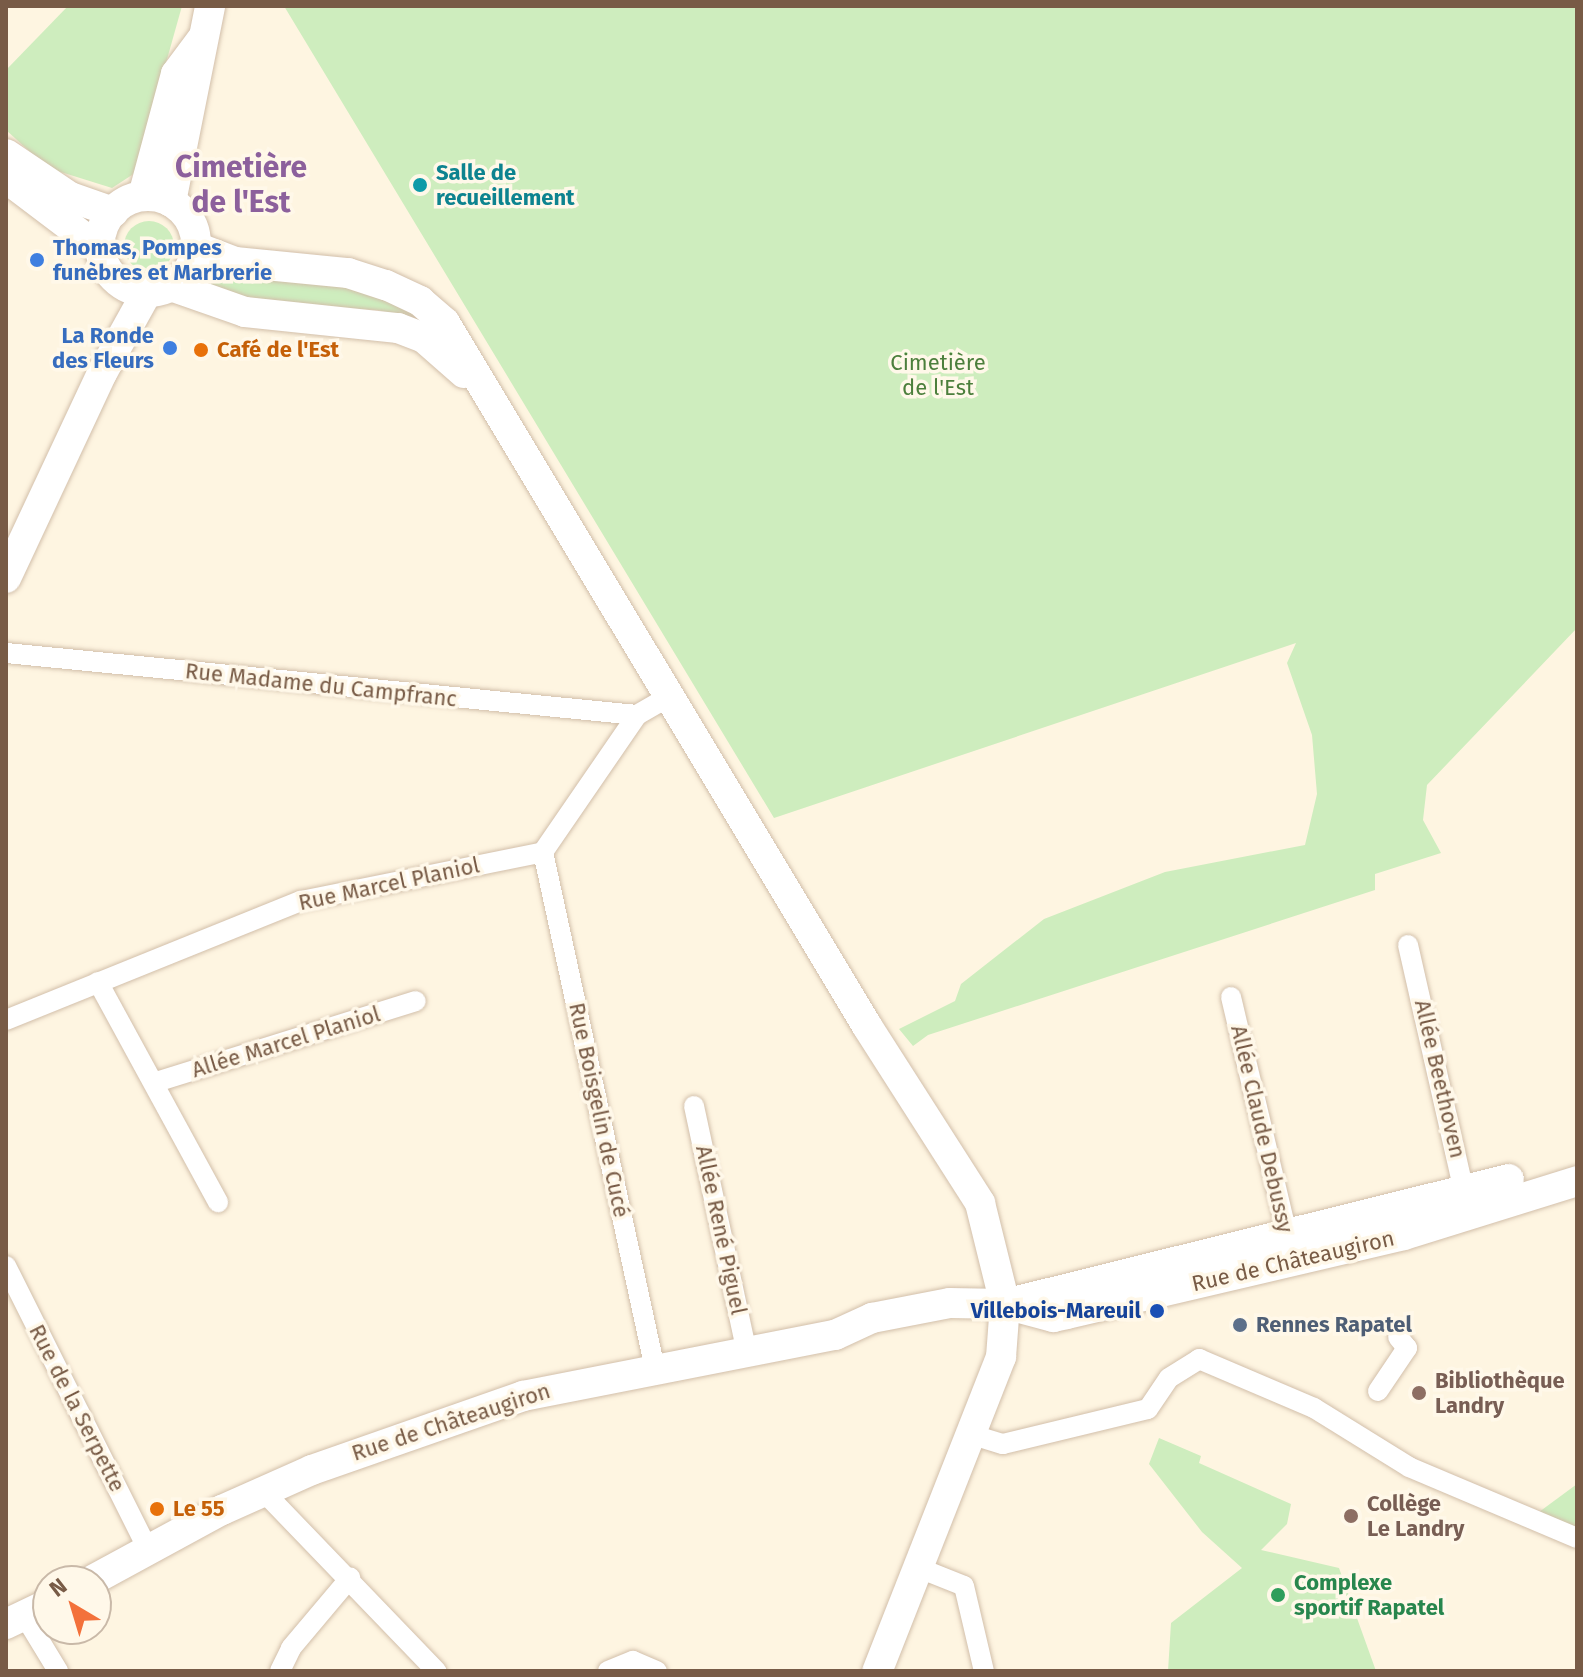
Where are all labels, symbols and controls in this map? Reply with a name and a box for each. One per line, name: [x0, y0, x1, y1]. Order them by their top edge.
district label: Cimetière de l'Est: [175, 149, 307, 220]
place label: Salle de recueillement: [436, 159, 575, 210]
marker: Salle de recueillement: [411, 176, 429, 194]
place label: Thomas, Pompes funèbres et Marbrerie: [53, 234, 272, 286]
marker: Thomas, Pompes funèbres et Marbrerie: [28, 251, 46, 269]
place label: La Ronde des Fleurs: [52, 322, 154, 374]
place label: Café de l'Est: [217, 337, 339, 363]
marker: La Ronde des Fleurs: [161, 339, 179, 357]
marker: Café de l'Est: [192, 341, 210, 359]
park label: Cimetière de l'Est: [890, 349, 986, 400]
street label: Rue Madame du Campfranc: [184, 658, 458, 712]
street label: Rue Marcel Planiol: [296, 852, 482, 916]
street label: Allée Beethoven: [1409, 997, 1471, 1161]
street label: Rue Boisgelin de Cucé: [563, 1000, 635, 1220]
street label: Allée Marcel Planiol: [189, 1001, 383, 1083]
street label: Allée Claude Debussy: [1225, 1023, 1299, 1235]
street label: Allée René Piguel: [690, 1143, 752, 1317]
street label: Rue de Châteaugiron: [1189, 1225, 1397, 1297]
place label: Villebois-Mareuil: [971, 1298, 1141, 1324]
marker: Villebois-Mareuil: [1148, 1302, 1166, 1320]
place label: Rennes Rapatel: [1256, 1312, 1412, 1338]
marker: Rennes Rapatel: [1231, 1316, 1249, 1334]
street label: Rue de la Serpette: [23, 1320, 131, 1496]
place label: Bibliothèque Landry: [1435, 1367, 1565, 1418]
street label: Rue de Châteaugiron: [348, 1377, 554, 1467]
marker: Bibliothèque Landry: [1410, 1384, 1428, 1402]
place label: Collège Le Landry: [1367, 1490, 1464, 1542]
place label: Le 55: [173, 1496, 225, 1522]
marker: Le 55: [148, 1500, 166, 1518]
marker: Collège Le Landry: [1342, 1507, 1360, 1525]
north arrow: [32, 1565, 112, 1645]
place label: Complexe sportif Rapatel: [1294, 1569, 1444, 1620]
text: N: [44, 1572, 72, 1602]
marker: Complexe sportif Rapatel: [1269, 1586, 1287, 1604]

